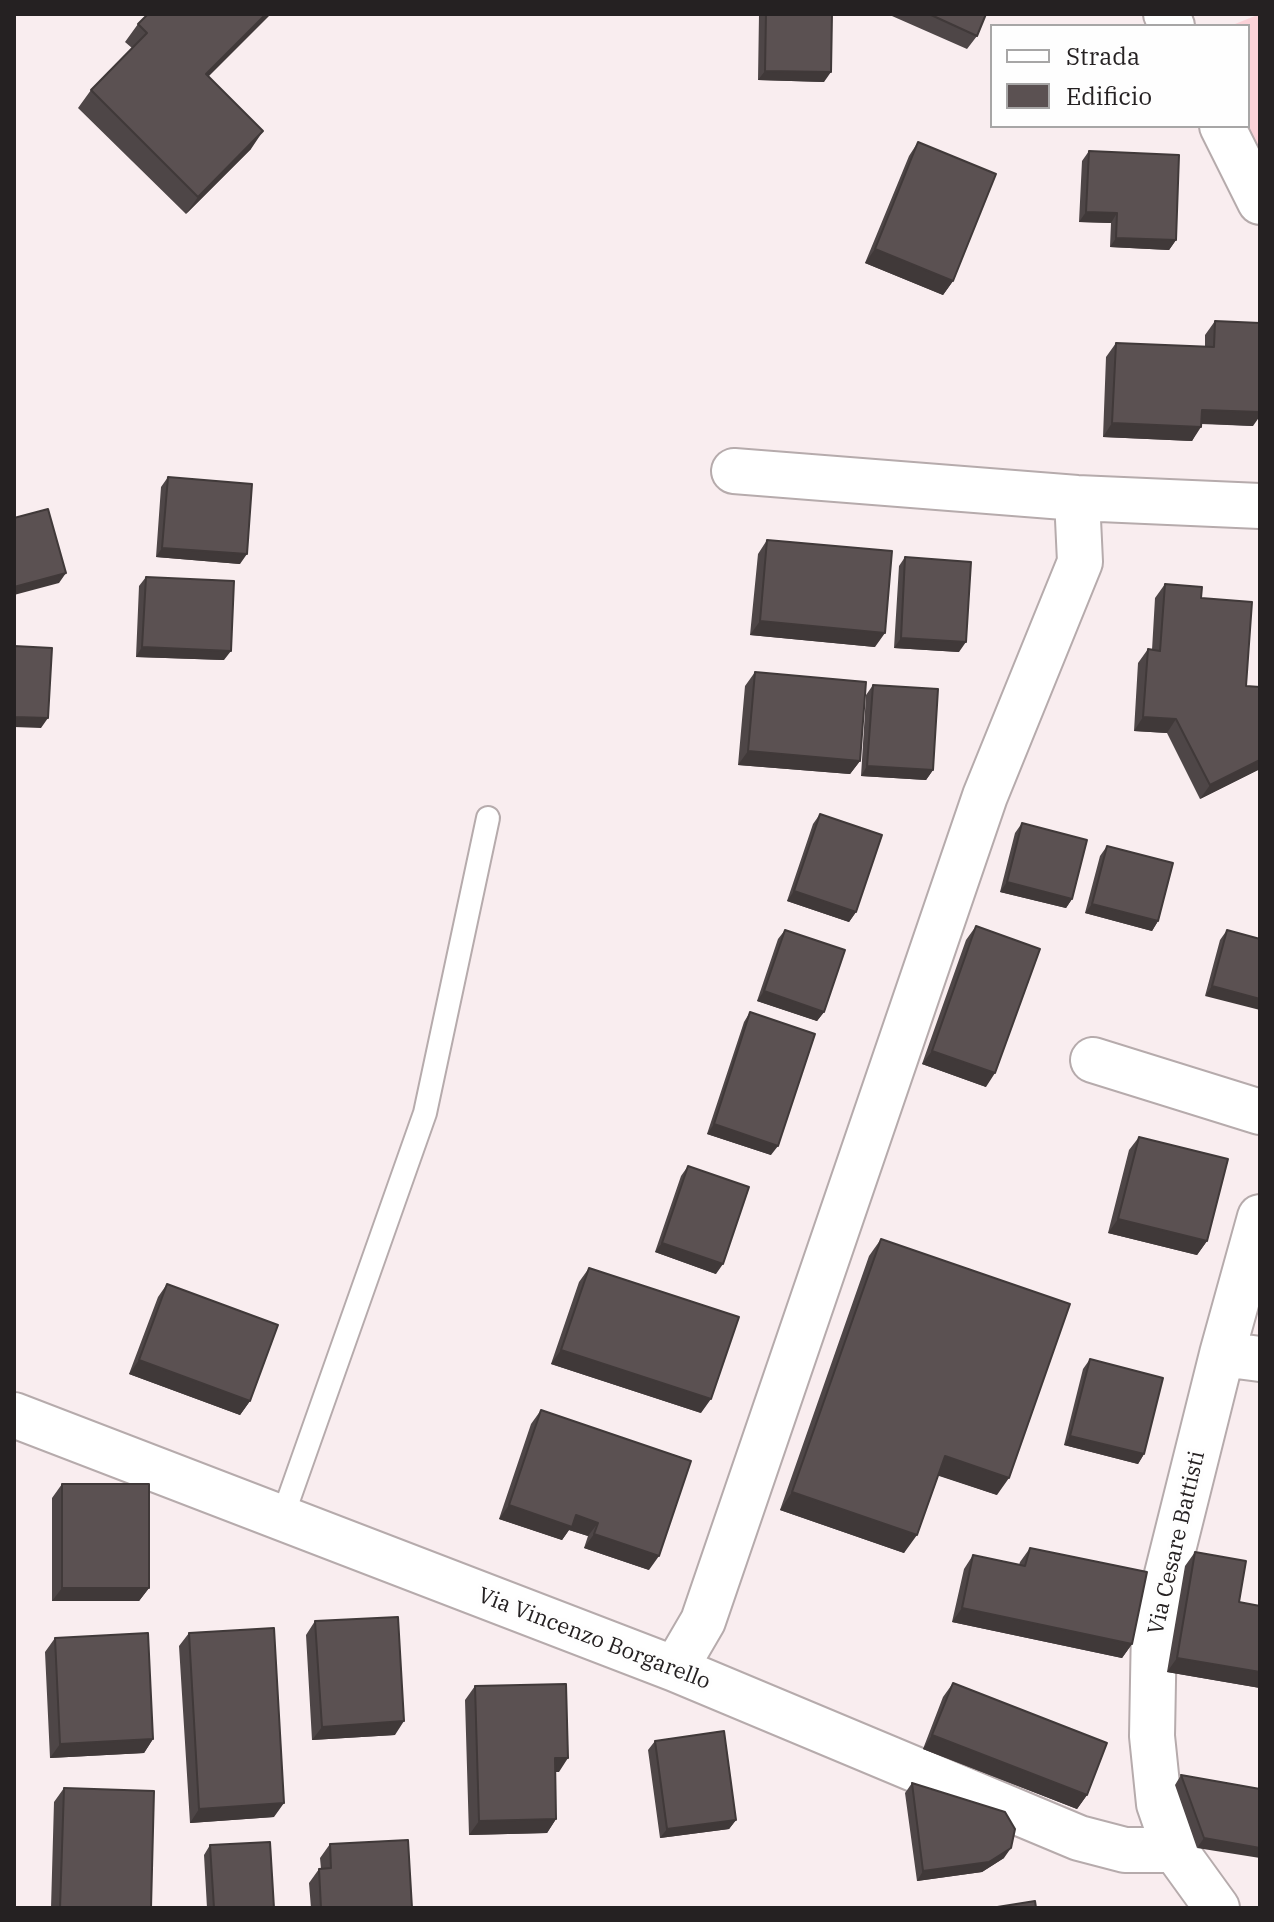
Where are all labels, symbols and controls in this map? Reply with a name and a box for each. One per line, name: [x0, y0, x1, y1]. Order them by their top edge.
legend: [990, 24, 1250, 128]
text: Strada: [1066, 40, 1140, 72]
text: Edificio: [1066, 80, 1152, 112]
street label: Via Cesare Battisti: [1143, 1449, 1211, 1637]
street label: Via Vincenzo Borgarello: [474, 1582, 714, 1696]

